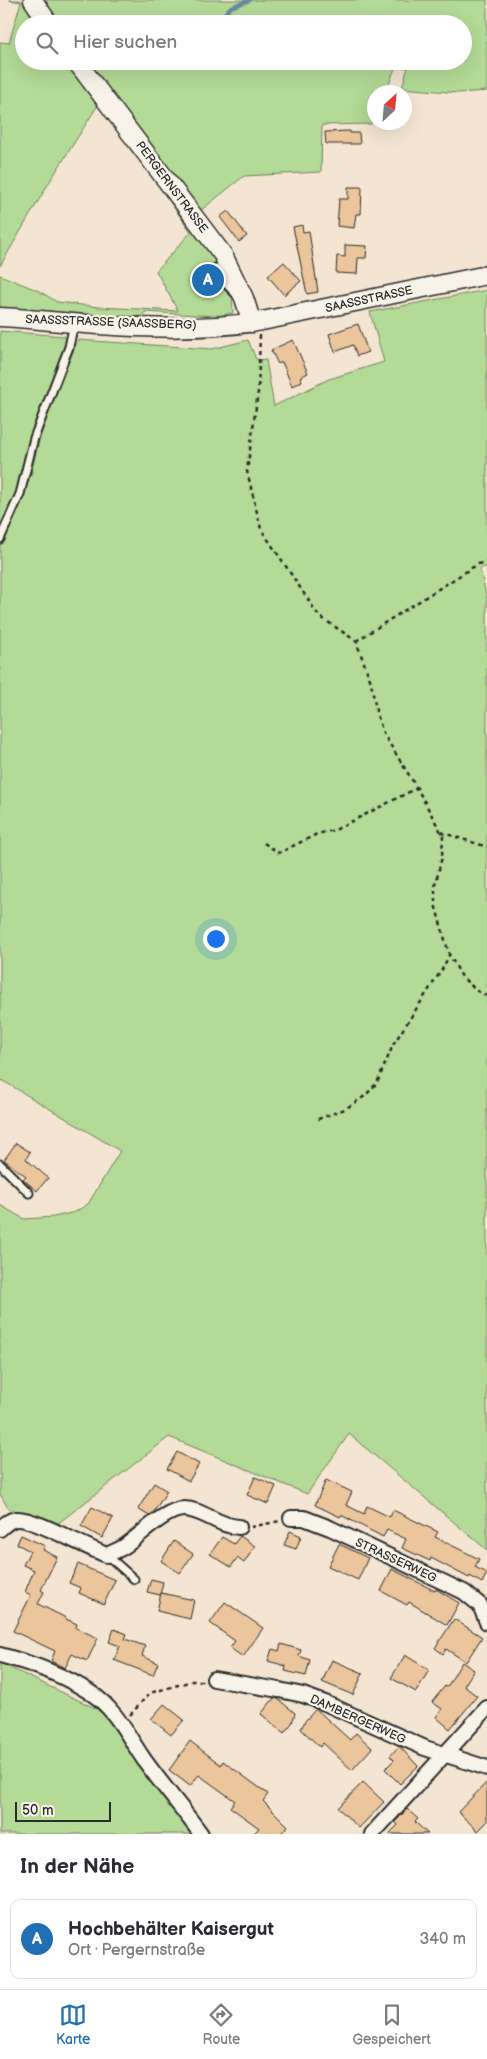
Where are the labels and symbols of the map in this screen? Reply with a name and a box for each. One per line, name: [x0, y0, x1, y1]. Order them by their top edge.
north arrow: [367, 85, 412, 130]
street label: PERGERNSTRASSE: [132, 138, 211, 236]
pin: A: [192, 261, 224, 299]
street label: SAASSSTRASSE: [324, 283, 414, 316]
street label: SAASSSTRASSE (SAASSBERG): [25, 312, 197, 333]
your location: [203, 926, 229, 952]
street label: STRASSERWEG: [353, 1535, 439, 1586]
street label: DAMBERGERWEG: [308, 1692, 408, 1747]
scale bar: [15, 1799, 111, 1822]

